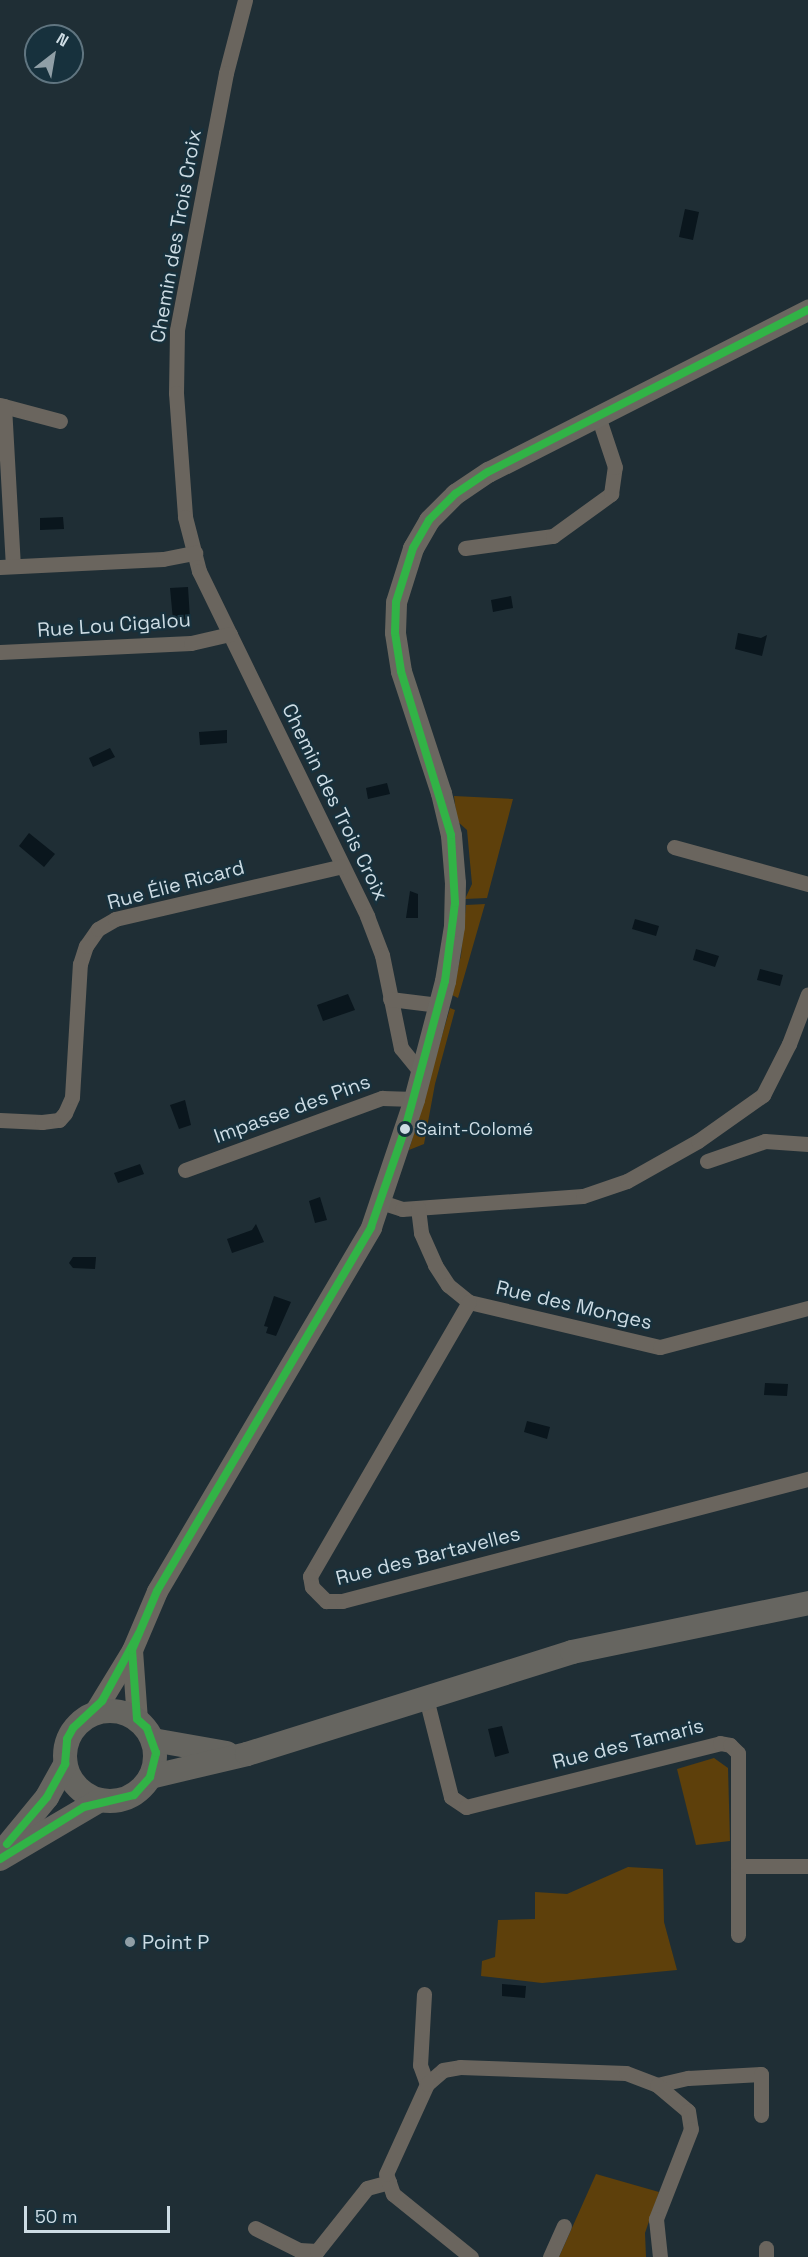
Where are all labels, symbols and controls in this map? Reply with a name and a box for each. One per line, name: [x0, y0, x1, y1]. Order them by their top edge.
north arrow: [24, 24, 84, 84]
text: N: [52, 28, 72, 52]
street label: Chemin des Trois Croix: [145, 127, 207, 345]
street label: Rue Lou Cigalou: [36, 608, 192, 642]
street label: Chemin des Trois Croix: [277, 700, 393, 904]
street label: Rue Élie Ricard: [105, 855, 247, 915]
street label: Impasse des Pins: [211, 1070, 373, 1148]
place label: Saint-Colomé: [416, 1118, 533, 1140]
marker: Saint-Colomé: [399, 1123, 411, 1135]
street label: Rue des Monges: [494, 1275, 654, 1335]
street label: Rue des Bartavelles: [333, 1521, 523, 1591]
street label: Rue des Tamaris: [550, 1714, 706, 1774]
place label: Point P: [142, 1930, 209, 1954]
marker: Point P: [123, 1935, 137, 1949]
scale bar: [27, 2194, 172, 2232]
text: 50 m: [35, 2205, 77, 2228]

